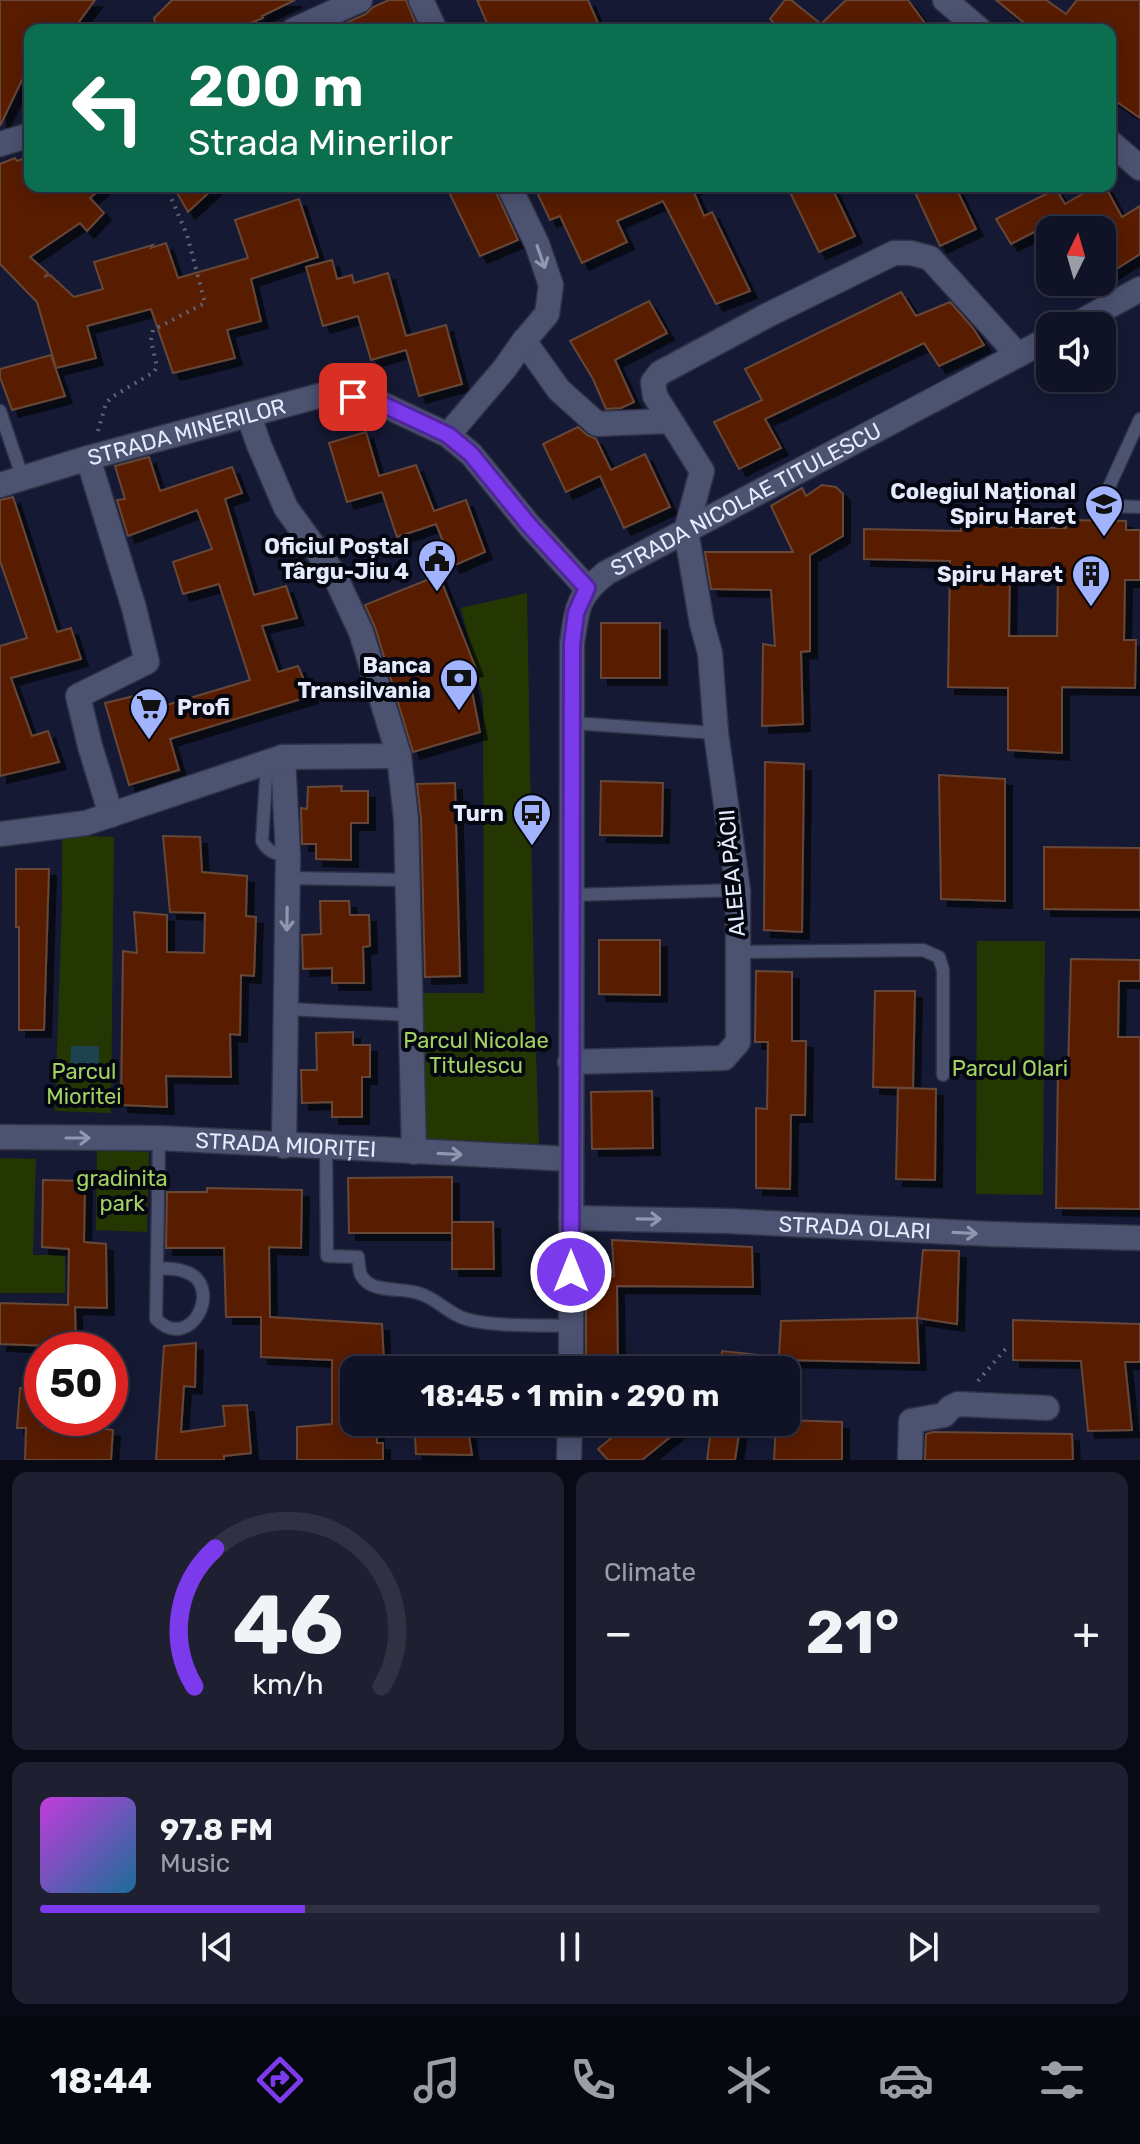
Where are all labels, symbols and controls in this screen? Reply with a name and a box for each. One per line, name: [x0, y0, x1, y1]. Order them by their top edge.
text: 200 m: [188, 54, 364, 120]
icon: left: [56, 56, 160, 160]
text: Strada Minerilor: [188, 121, 453, 164]
north arrow: [1036, 216, 1116, 296]
map controls: [1036, 216, 1116, 392]
one-way arrow: [535, 244, 549, 269]
button: sound: [1036, 312, 1116, 392]
pin: [319, 363, 387, 431]
icon: arrive: [331, 375, 375, 419]
street label: STRADA MINERILOR: [84, 392, 288, 471]
street label: STRADA NICOLAE TITULESCU: [606, 416, 886, 582]
place label: Colegiul Național Spiru Haret: [890, 478, 1076, 530]
school or university icon: Colegiul Național Spiru Haret: [1083, 483, 1125, 538]
place label: Oficiul Poștal Târgu-Jiu 4: [264, 533, 409, 585]
public building icon: Oficiul Poștal Târgu-Jiu 4: [416, 538, 458, 593]
building icon: Spiru Haret: [1070, 553, 1112, 608]
place label: Spiru Haret: [937, 561, 1063, 588]
place label: Banca Transilvania: [298, 652, 431, 704]
bank icon: Banca Transilvania: [438, 657, 480, 712]
supermarket icon: Profi: [128, 686, 170, 741]
place label: Profi: [177, 694, 230, 721]
bus stop icon: Turn: [511, 792, 553, 847]
place label: Turn: [453, 800, 504, 827]
street label: ALEEA PĂCII: [713, 808, 751, 938]
one-way arrow: [279, 905, 295, 932]
park label: Parcul Nicolae Titulescu: [403, 1027, 549, 1079]
park label: Parcul Olari: [952, 1055, 1068, 1082]
park label: Parcul Mioritei: [46, 1058, 122, 1110]
street label: STRADA MIORIȚEI: [195, 1126, 377, 1163]
one-way arrow: [64, 1130, 91, 1146]
one-way arrow: [436, 1147, 463, 1162]
park label: gradinita park: [76, 1165, 168, 1217]
street label: STRADA OLARI: [778, 1210, 932, 1244]
one-way arrow: [635, 1212, 662, 1227]
one-way arrow: [951, 1225, 978, 1240]
position arrow: [529, 1230, 613, 1314]
speed limit sign: 50: [24, 1332, 128, 1436]
text: 18:45 · 1 min · 290 m: [421, 1378, 719, 1414]
text: Climate: [604, 1557, 696, 1588]
text: 46: [233, 1575, 343, 1674]
text: 21°: [806, 1597, 899, 1668]
text: −: [604, 1607, 633, 1659]
text: +: [1073, 1607, 1100, 1659]
text: km/h: [252, 1667, 324, 1701]
text: 97.8 FM: [160, 1812, 273, 1848]
text: Music: [160, 1848, 230, 1879]
icon: previous: [195, 1925, 239, 1969]
icon: pause: [548, 1925, 592, 1969]
icon: next: [901, 1925, 945, 1969]
icon: directions: [252, 2052, 308, 2108]
icon: music: [409, 2052, 465, 2108]
icon: phone: [565, 2052, 621, 2108]
icon: climate: [721, 2052, 777, 2108]
icon: car: [878, 2052, 934, 2108]
icon: filters: [1034, 2052, 1090, 2108]
text: 18:44: [50, 2059, 152, 2102]

